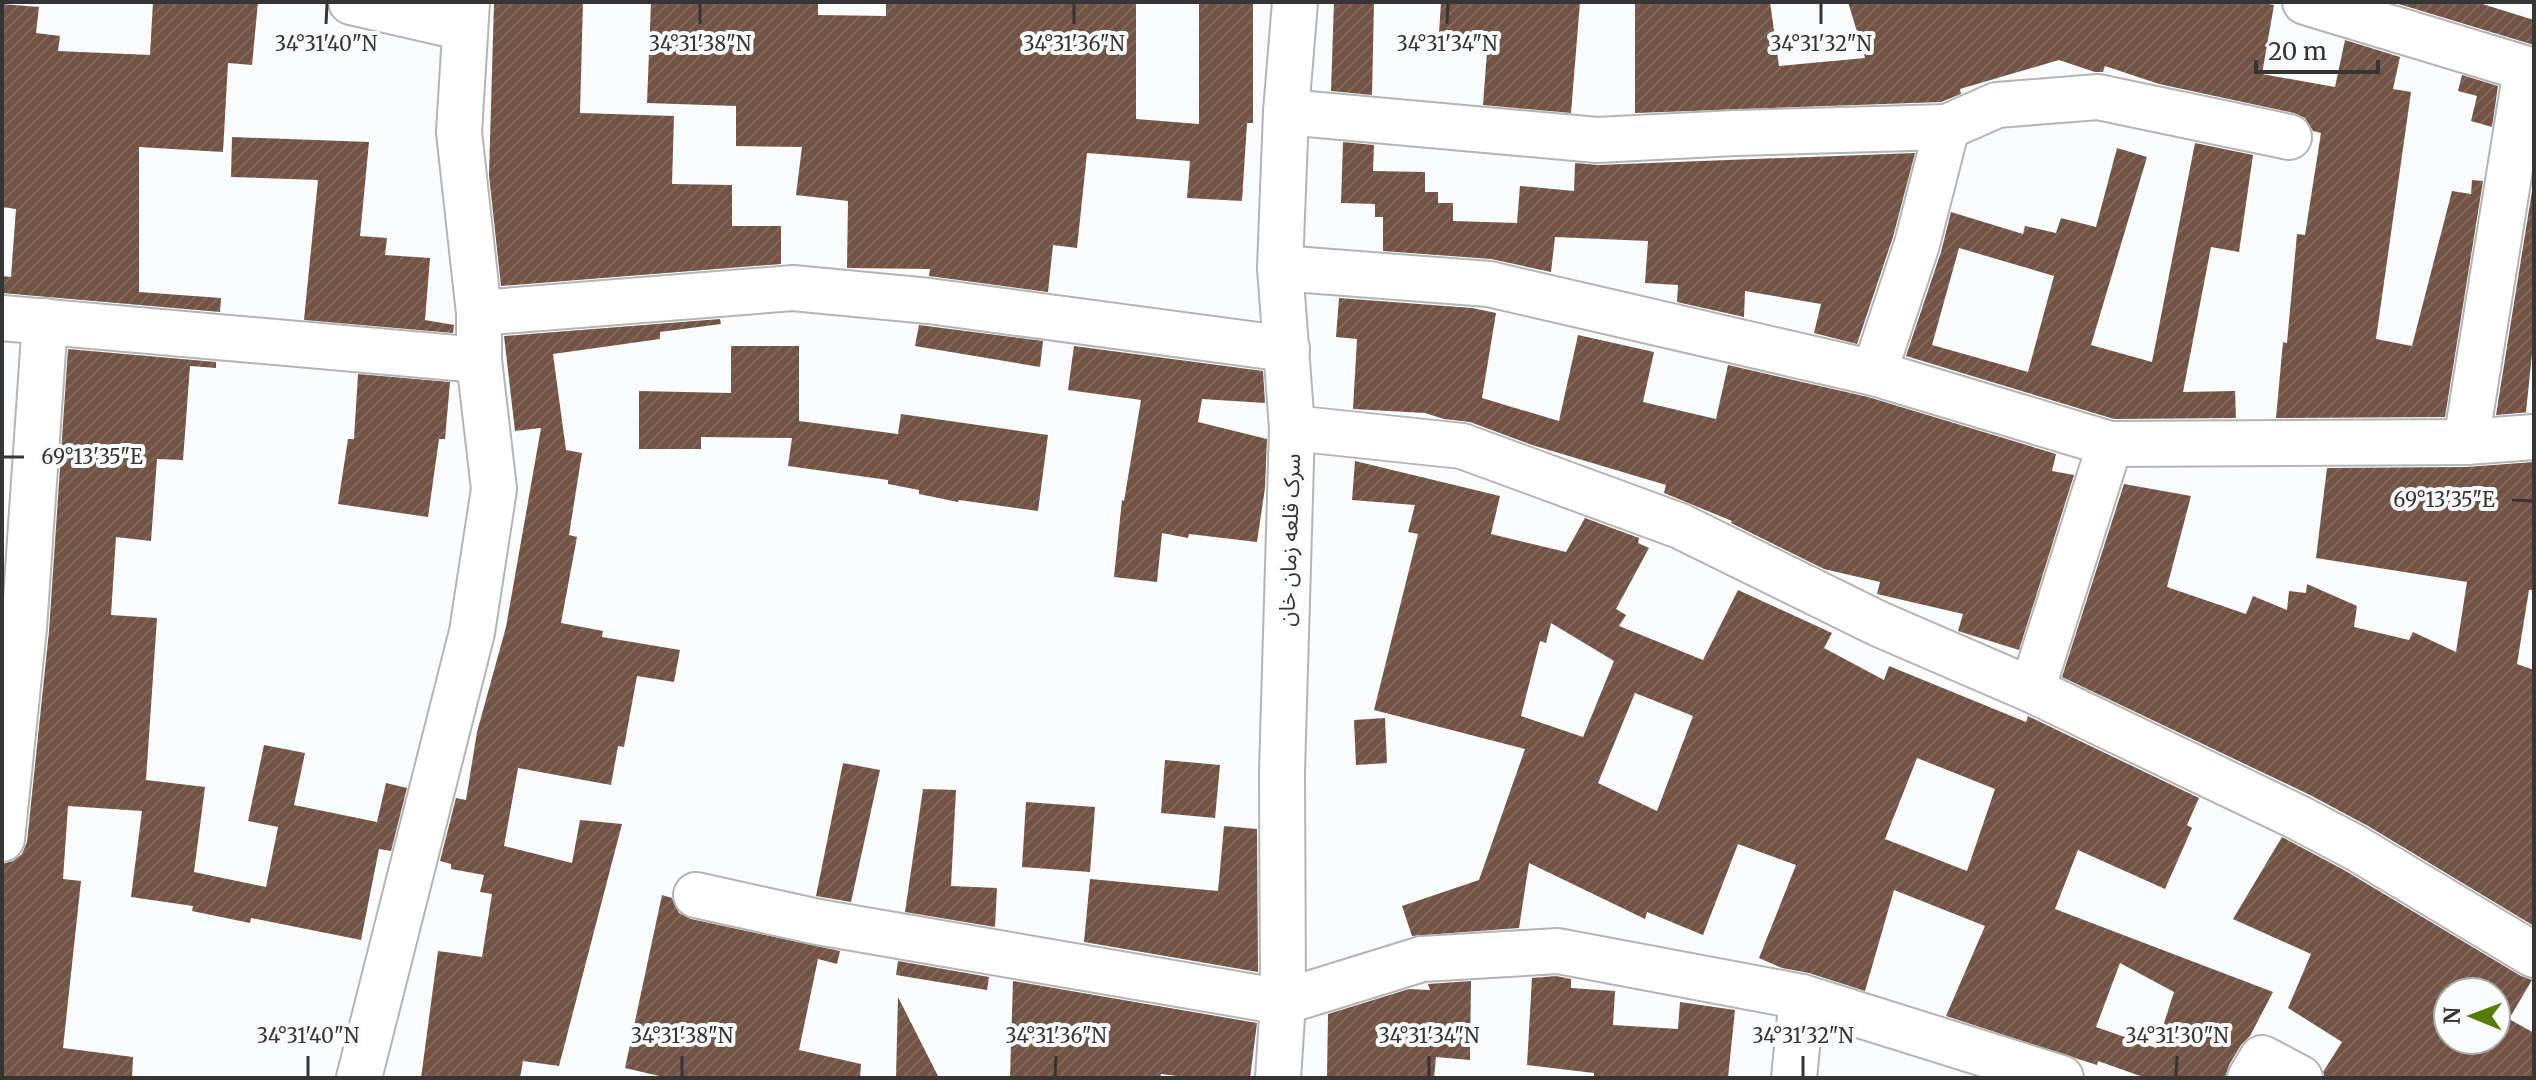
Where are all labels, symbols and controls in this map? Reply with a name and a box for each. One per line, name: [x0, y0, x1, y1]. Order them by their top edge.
scale bar: [2256, 24, 2378, 74]
text: 34°31'40"N: [275, 31, 378, 56]
text: 34°31'38"N: [649, 31, 752, 56]
text: 34°31'36"N: [1023, 31, 1125, 56]
text: 34°31'34"N: [1396, 31, 1498, 56]
text: 34°31'32"N: [1770, 31, 1872, 56]
text: 20 m: [2268, 36, 2327, 67]
text: 69°13'35"E: [41, 444, 143, 469]
street label: سرک قلعه زمان خان: [1272, 453, 1306, 627]
text: 69°13'35"E: [2393, 487, 2495, 512]
north arrow: [2432, 976, 2512, 1056]
text: N: [2438, 1006, 2466, 1025]
text: 34°31'40"N: [257, 1023, 360, 1048]
text: 34°31'38"N: [631, 1023, 734, 1048]
text: 34°31'36"N: [1005, 1023, 1107, 1048]
text: 34°31'34"N: [1378, 1023, 1480, 1048]
text: 34°31'32"N: [1752, 1023, 1854, 1048]
text: 34°31'30"N: [2125, 1023, 2229, 1048]

